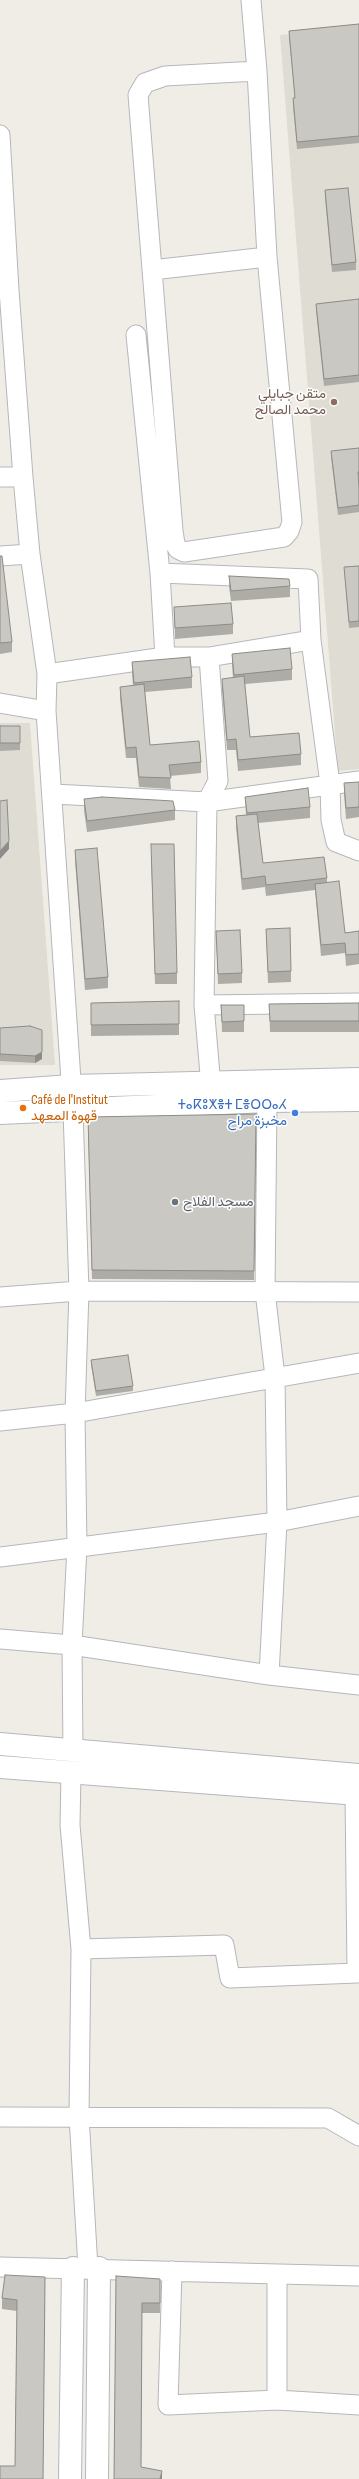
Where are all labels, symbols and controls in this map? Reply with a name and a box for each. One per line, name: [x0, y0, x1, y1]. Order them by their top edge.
place label: متقن جبايلي محمد الصالح: [255, 386, 326, 418]
marker: متقن جبايلي محمد الصالح: [329, 397, 339, 407]
place label: Café de l'Institut قهوة المعهد: [31, 1092, 108, 1124]
place label: ⵜⴰⴽⵓⵅⴻⵜ ⵎⴻⵔⵔⴰⵃ مخبزة مراح: [178, 1097, 287, 1130]
marker: Café de l'Institut قهوة المعهد: [18, 1103, 28, 1113]
marker: ⵜⴰⴽⵓⵅⴻⵜ ⵎⴻⵔⵔⴰⵃ مخبزة مراح: [290, 1108, 300, 1118]
place label: مسجد الفلاح: [183, 1194, 254, 1210]
marker: مسجد الفلاح: [170, 1197, 180, 1207]

